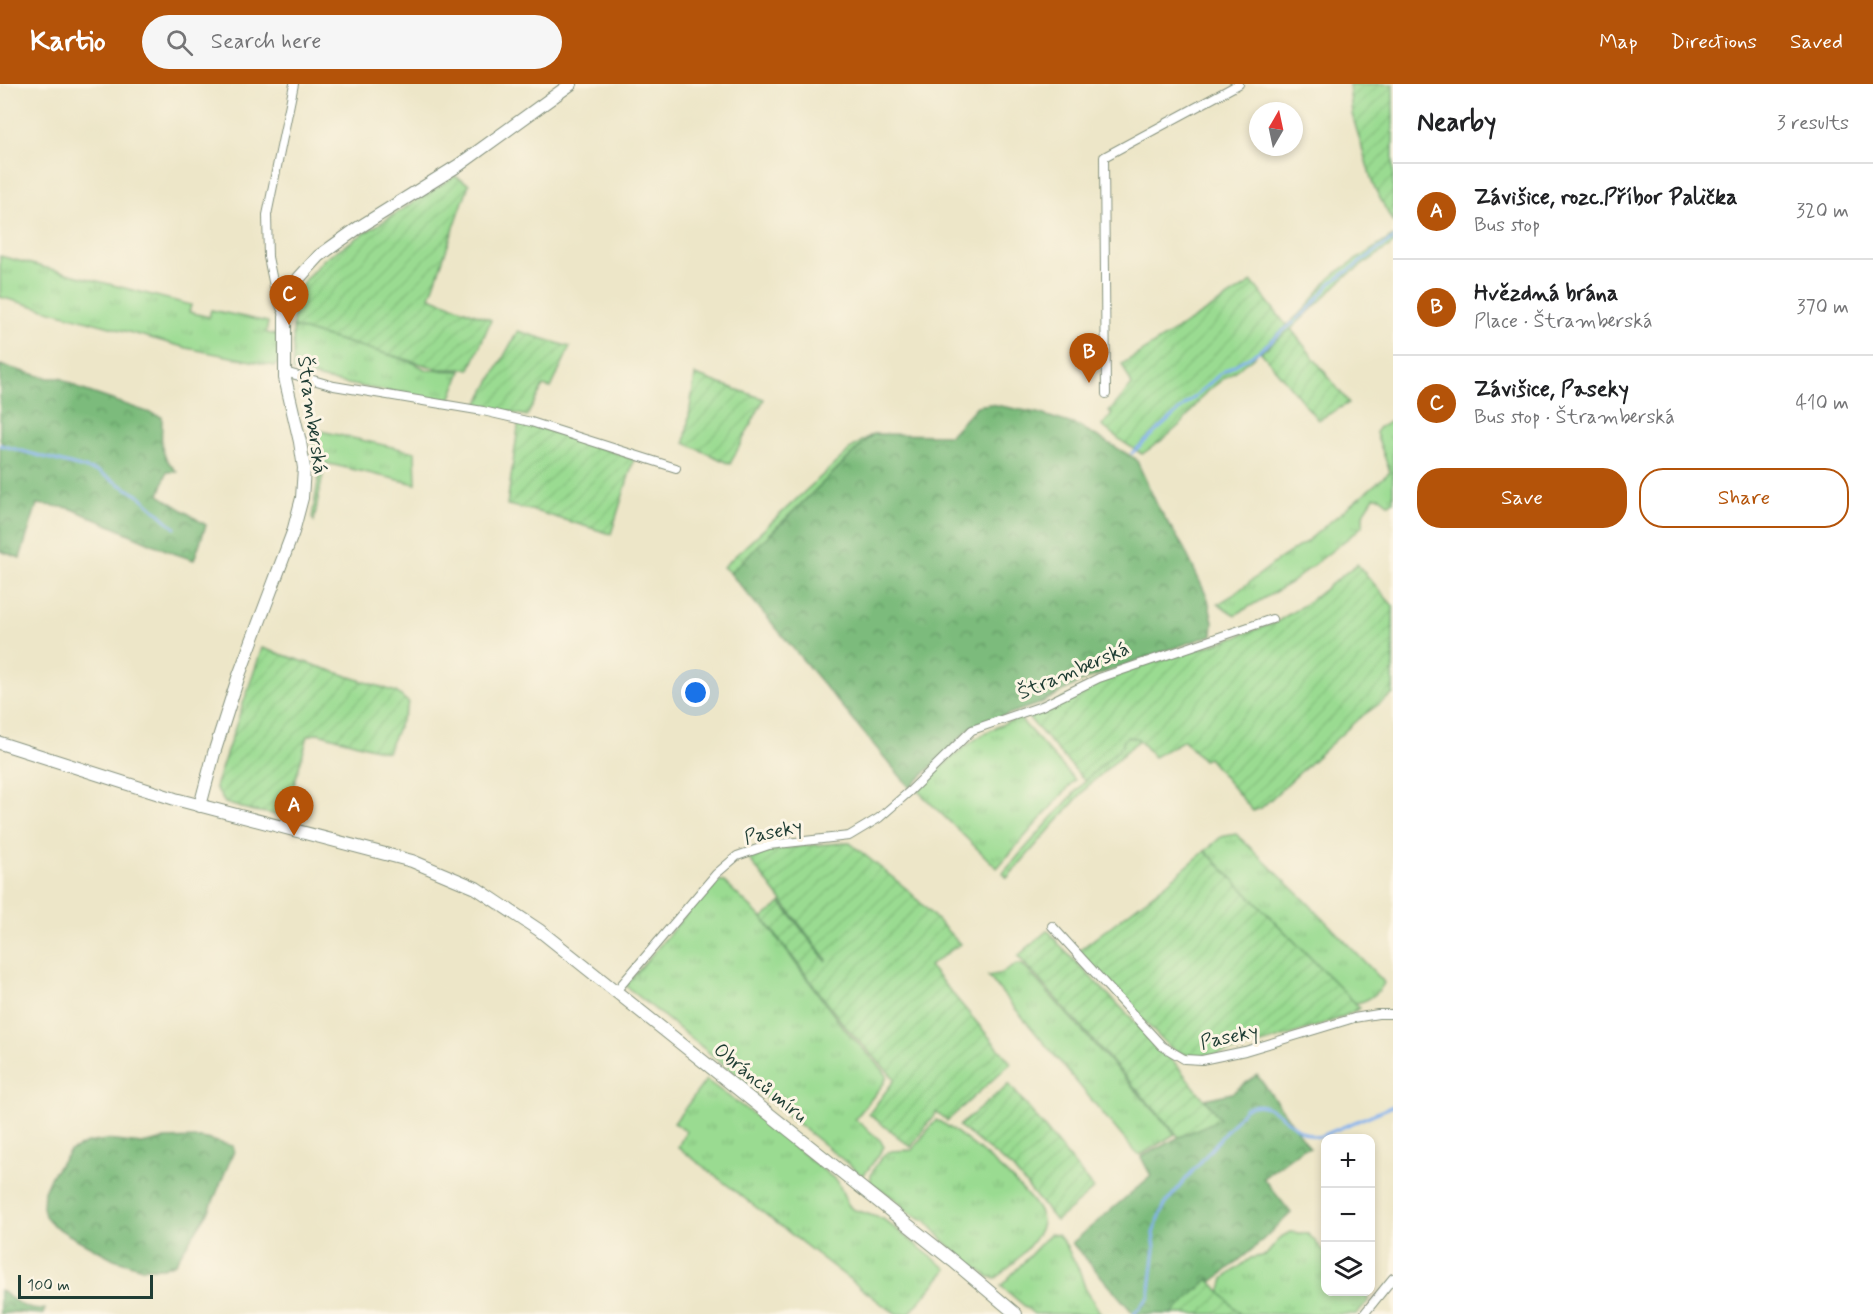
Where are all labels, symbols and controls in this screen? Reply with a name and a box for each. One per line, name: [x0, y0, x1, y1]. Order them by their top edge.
search box: [142, 15, 562, 69]
text: Kartio: [30, 24, 106, 61]
icon: search: [163, 26, 196, 59]
text: Search here: [211, 28, 322, 56]
text: Map: [1599, 28, 1638, 56]
text: Directions: [1671, 28, 1757, 56]
text: Saved: [1790, 28, 1843, 56]
north arrow: [1249, 102, 1303, 156]
text: Nearby: [1417, 106, 1496, 140]
text: 3 results: [1777, 110, 1849, 137]
text: Závišice, rozc.Příbor Palička: [1474, 184, 1738, 212]
text: A: [1430, 198, 1443, 225]
text: 320 m: [1796, 198, 1849, 225]
text: Bus stop: [1474, 212, 1540, 239]
pin: C: [270, 276, 308, 325]
text: Hvězdná brána: [1474, 280, 1618, 308]
text: B: [1430, 294, 1443, 321]
text: 370 m: [1797, 294, 1849, 321]
text: Place · Štramberská: [1474, 308, 1653, 335]
pin: B: [1070, 334, 1108, 383]
street label: Štramberská: [290, 354, 333, 476]
text: Závišice, Paseky: [1474, 376, 1629, 404]
text: C: [1429, 390, 1444, 417]
text: 410 m: [1795, 390, 1849, 417]
text: Bus stop · Štramberská: [1474, 404, 1675, 431]
button: Save: [1417, 468, 1627, 528]
button: Share: [1639, 468, 1849, 528]
street label: Štramberská: [1013, 636, 1134, 707]
your location: [681, 678, 710, 707]
pin: A: [274, 786, 314, 836]
street label: Paseky: [742, 813, 805, 852]
street label: Paseky: [1198, 1018, 1261, 1057]
street label: Obránců míru: [707, 1037, 813, 1129]
map controls: [1321, 1134, 1375, 1296]
button: +: [1321, 1134, 1375, 1188]
button: −: [1321, 1188, 1375, 1242]
button: layers: [1321, 1242, 1375, 1296]
scale bar: [18, 1272, 153, 1300]
text: 100 m: [27, 1275, 70, 1296]

